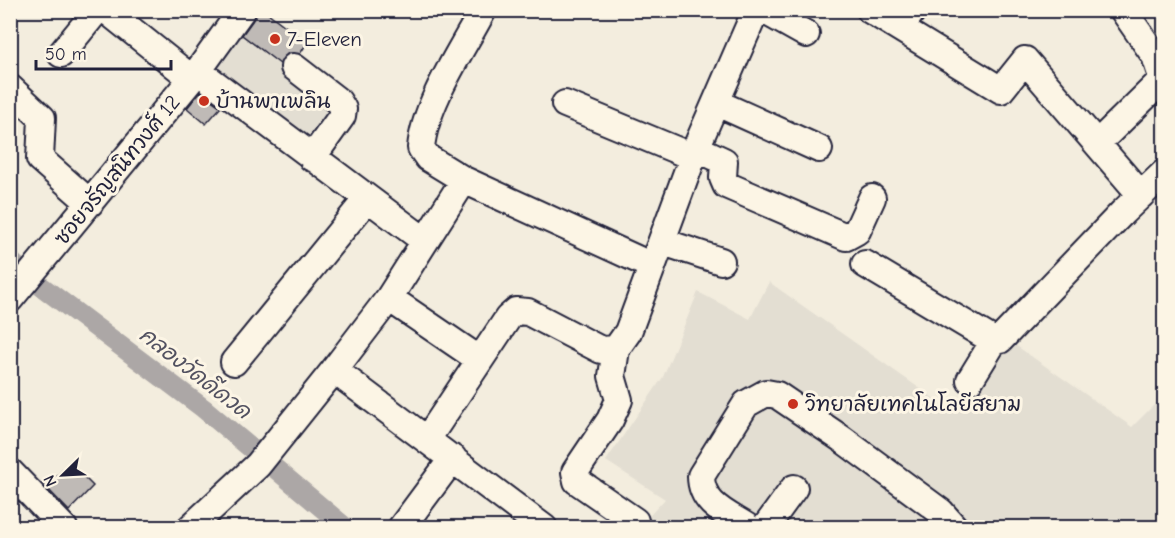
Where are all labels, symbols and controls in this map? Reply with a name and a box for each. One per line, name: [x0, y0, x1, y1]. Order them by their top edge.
place label: 7-Eleven: [287, 27, 362, 51]
marker: 7-Eleven: [268, 32, 282, 46]
scale bar: [36, 33, 171, 71]
text: 50 m: [45, 44, 87, 65]
place label: บ้านพาเพลิน: [216, 88, 330, 113]
street label: ซอยจรัญสนิทวงศ์ 12: [48, 90, 185, 250]
marker: บ้านพาเพลิน: [197, 94, 211, 108]
water label: คลองวัดดีดวด: [134, 321, 257, 425]
place label: วิทยาลัยเทคโนโลยีสยาม: [805, 391, 1021, 416]
marker: วิทยาลัยเทคโนโลยีสยาม: [786, 397, 800, 411]
north arrow: [33, 445, 93, 505]
text: N: [40, 472, 61, 489]

